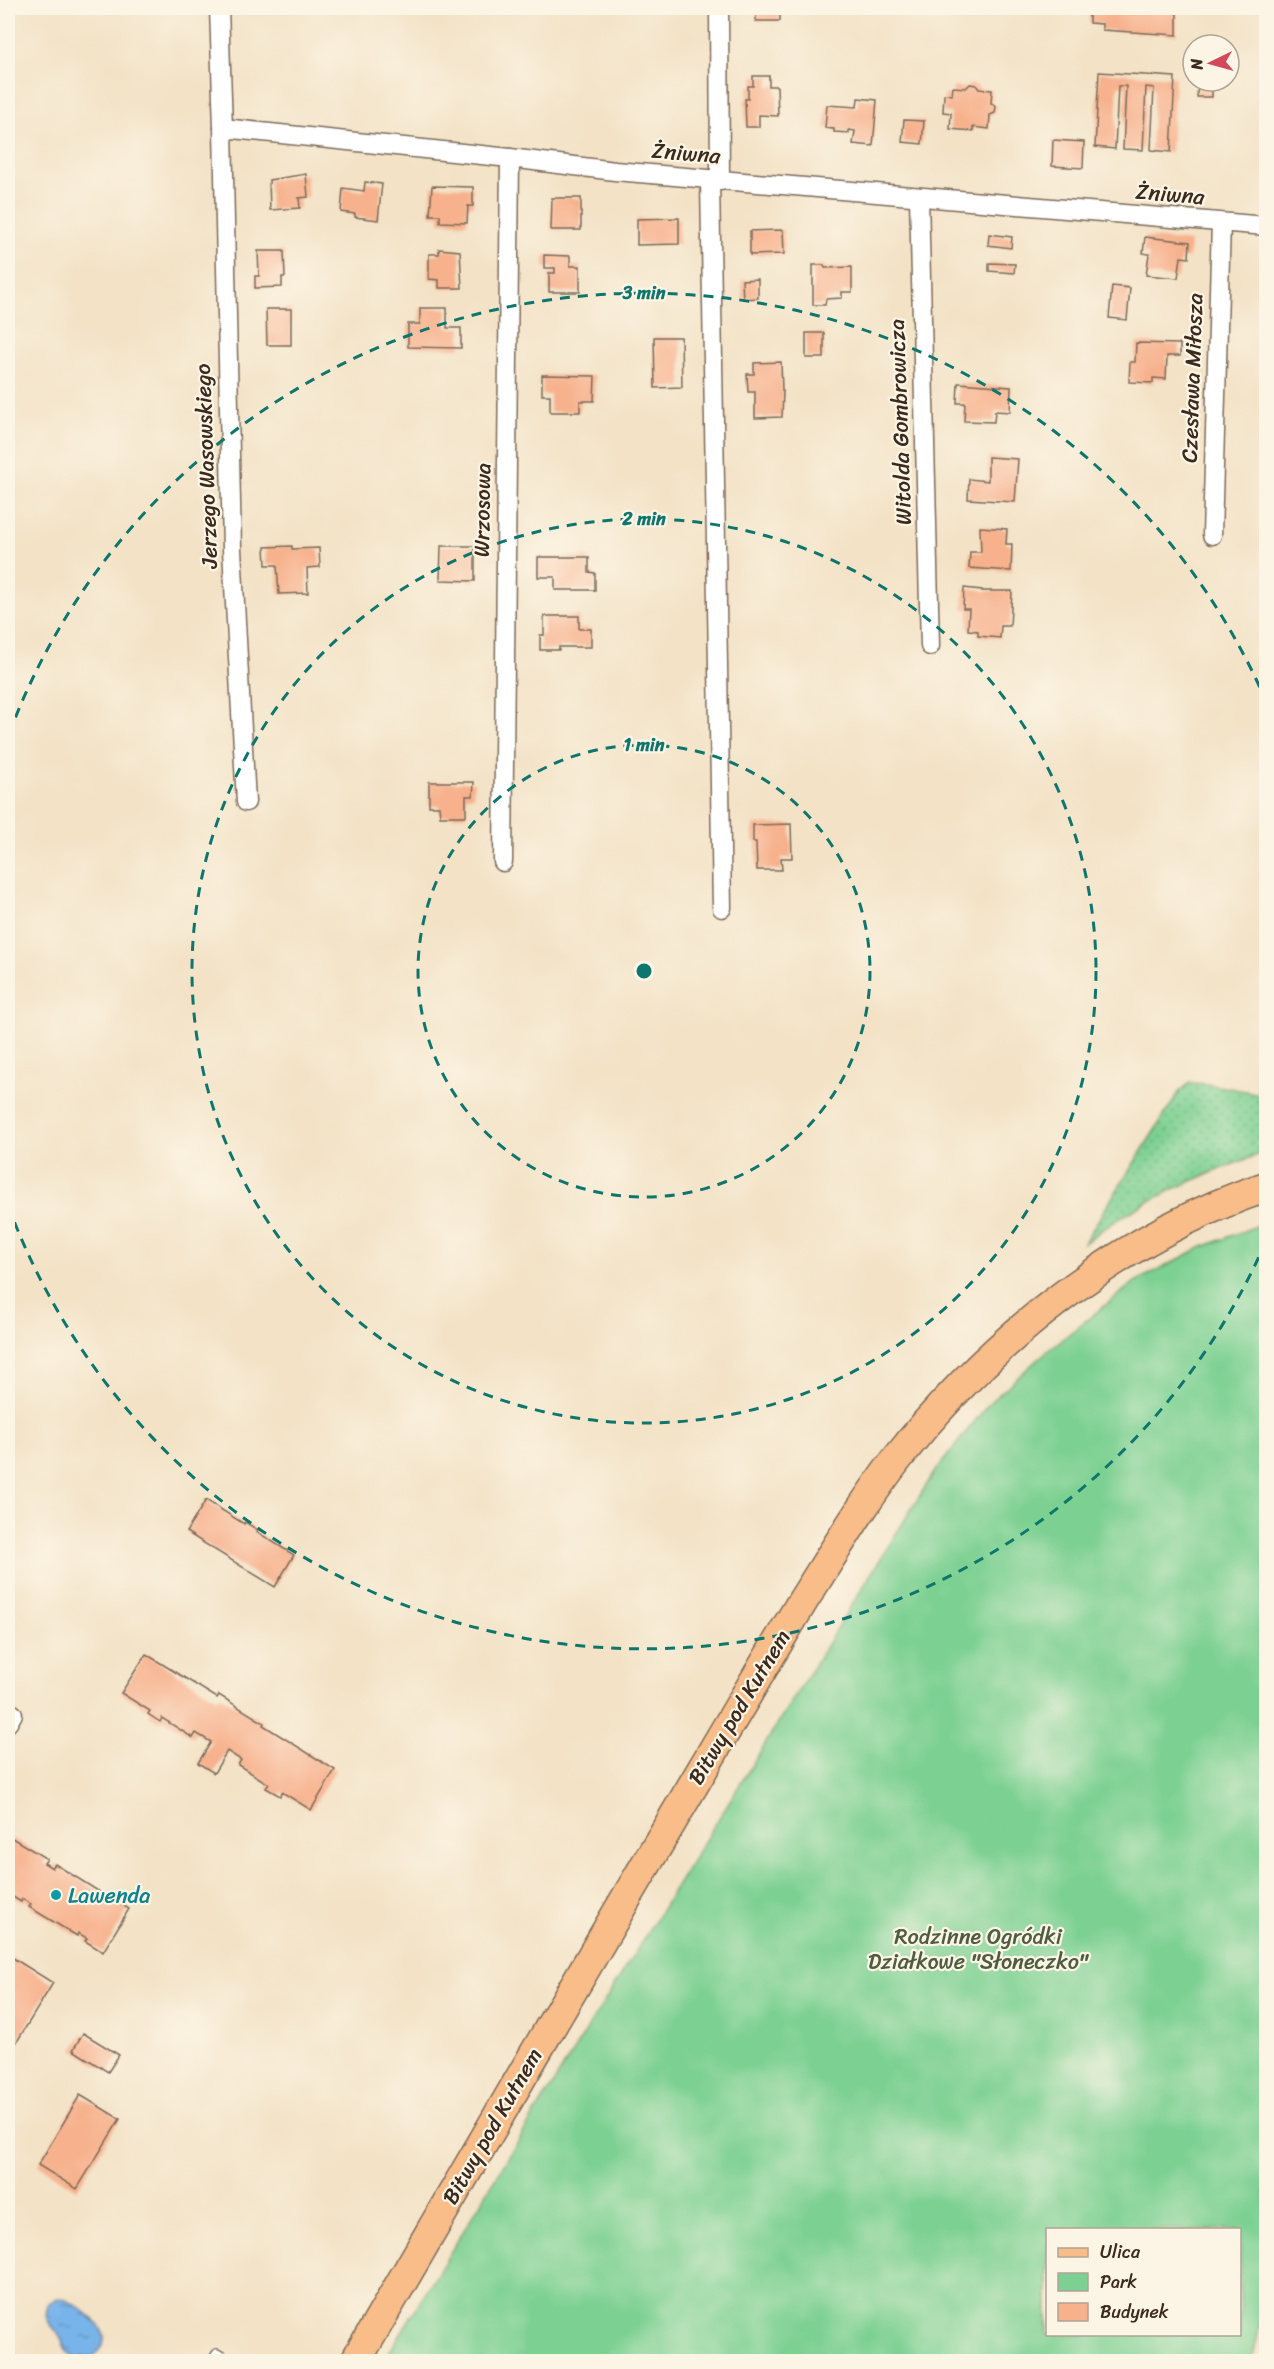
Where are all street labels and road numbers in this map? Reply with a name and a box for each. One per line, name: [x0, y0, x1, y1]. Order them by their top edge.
street label: Żniwna: [650, 131, 723, 176]
street label: Żniwna: [1134, 172, 1207, 217]
street label: Czesława Miłosza: [1170, 292, 1214, 464]
street label: Witolda Gombrowicza: [877, 318, 923, 526]
street label: Jerzego Wasowskiego: [183, 363, 229, 570]
street label: Wrzosowa: [462, 463, 502, 557]
street label: Bitwy pod Kutnem: [677, 1621, 801, 1792]
street label: Bitwy pod Kutnem: [431, 2040, 553, 2212]

